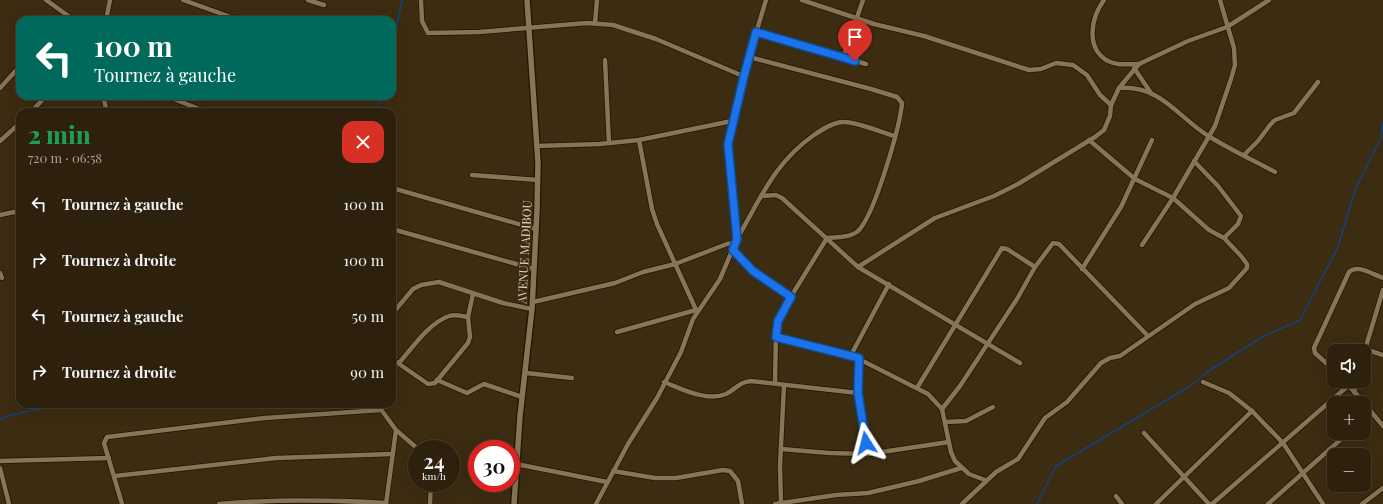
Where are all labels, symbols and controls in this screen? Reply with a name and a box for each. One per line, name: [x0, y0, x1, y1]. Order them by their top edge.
pin: [838, 20, 872, 61]
icon: arrive: [844, 26, 866, 48]
text: 100 m: [94, 27, 173, 64]
icon: left: [28, 32, 80, 84]
text: Tournez à gauche: [94, 63, 236, 87]
text: 2 min: [28, 118, 91, 150]
button: close: [342, 121, 384, 163]
text: 720 m · 06:58: [28, 149, 102, 166]
icon: left: [28, 193, 50, 215]
text: Tournez à gauche: [62, 194, 184, 214]
text: 100 m: [343, 194, 384, 214]
street label: AVENUE MADIBOU: [513, 200, 535, 305]
icon: right: [28, 249, 50, 271]
text: Tournez à droite: [62, 250, 176, 270]
text: 100 m: [343, 250, 384, 270]
icon: left: [28, 305, 50, 327]
text: Tournez à gauche: [62, 306, 184, 326]
text: 50 m: [352, 306, 384, 326]
map controls: [1327, 344, 1371, 492]
button: sound: [1327, 344, 1371, 388]
icon: right: [28, 361, 50, 383]
text: Tournez à droite: [62, 362, 176, 382]
text: 90 m: [350, 362, 384, 382]
button: +: [1327, 396, 1371, 440]
position arrow: [845, 422, 887, 464]
speed limit sign: 30: [468, 440, 520, 492]
text: 24: [423, 447, 445, 474]
button: −: [1327, 448, 1371, 492]
text: km/h: [422, 469, 446, 483]

